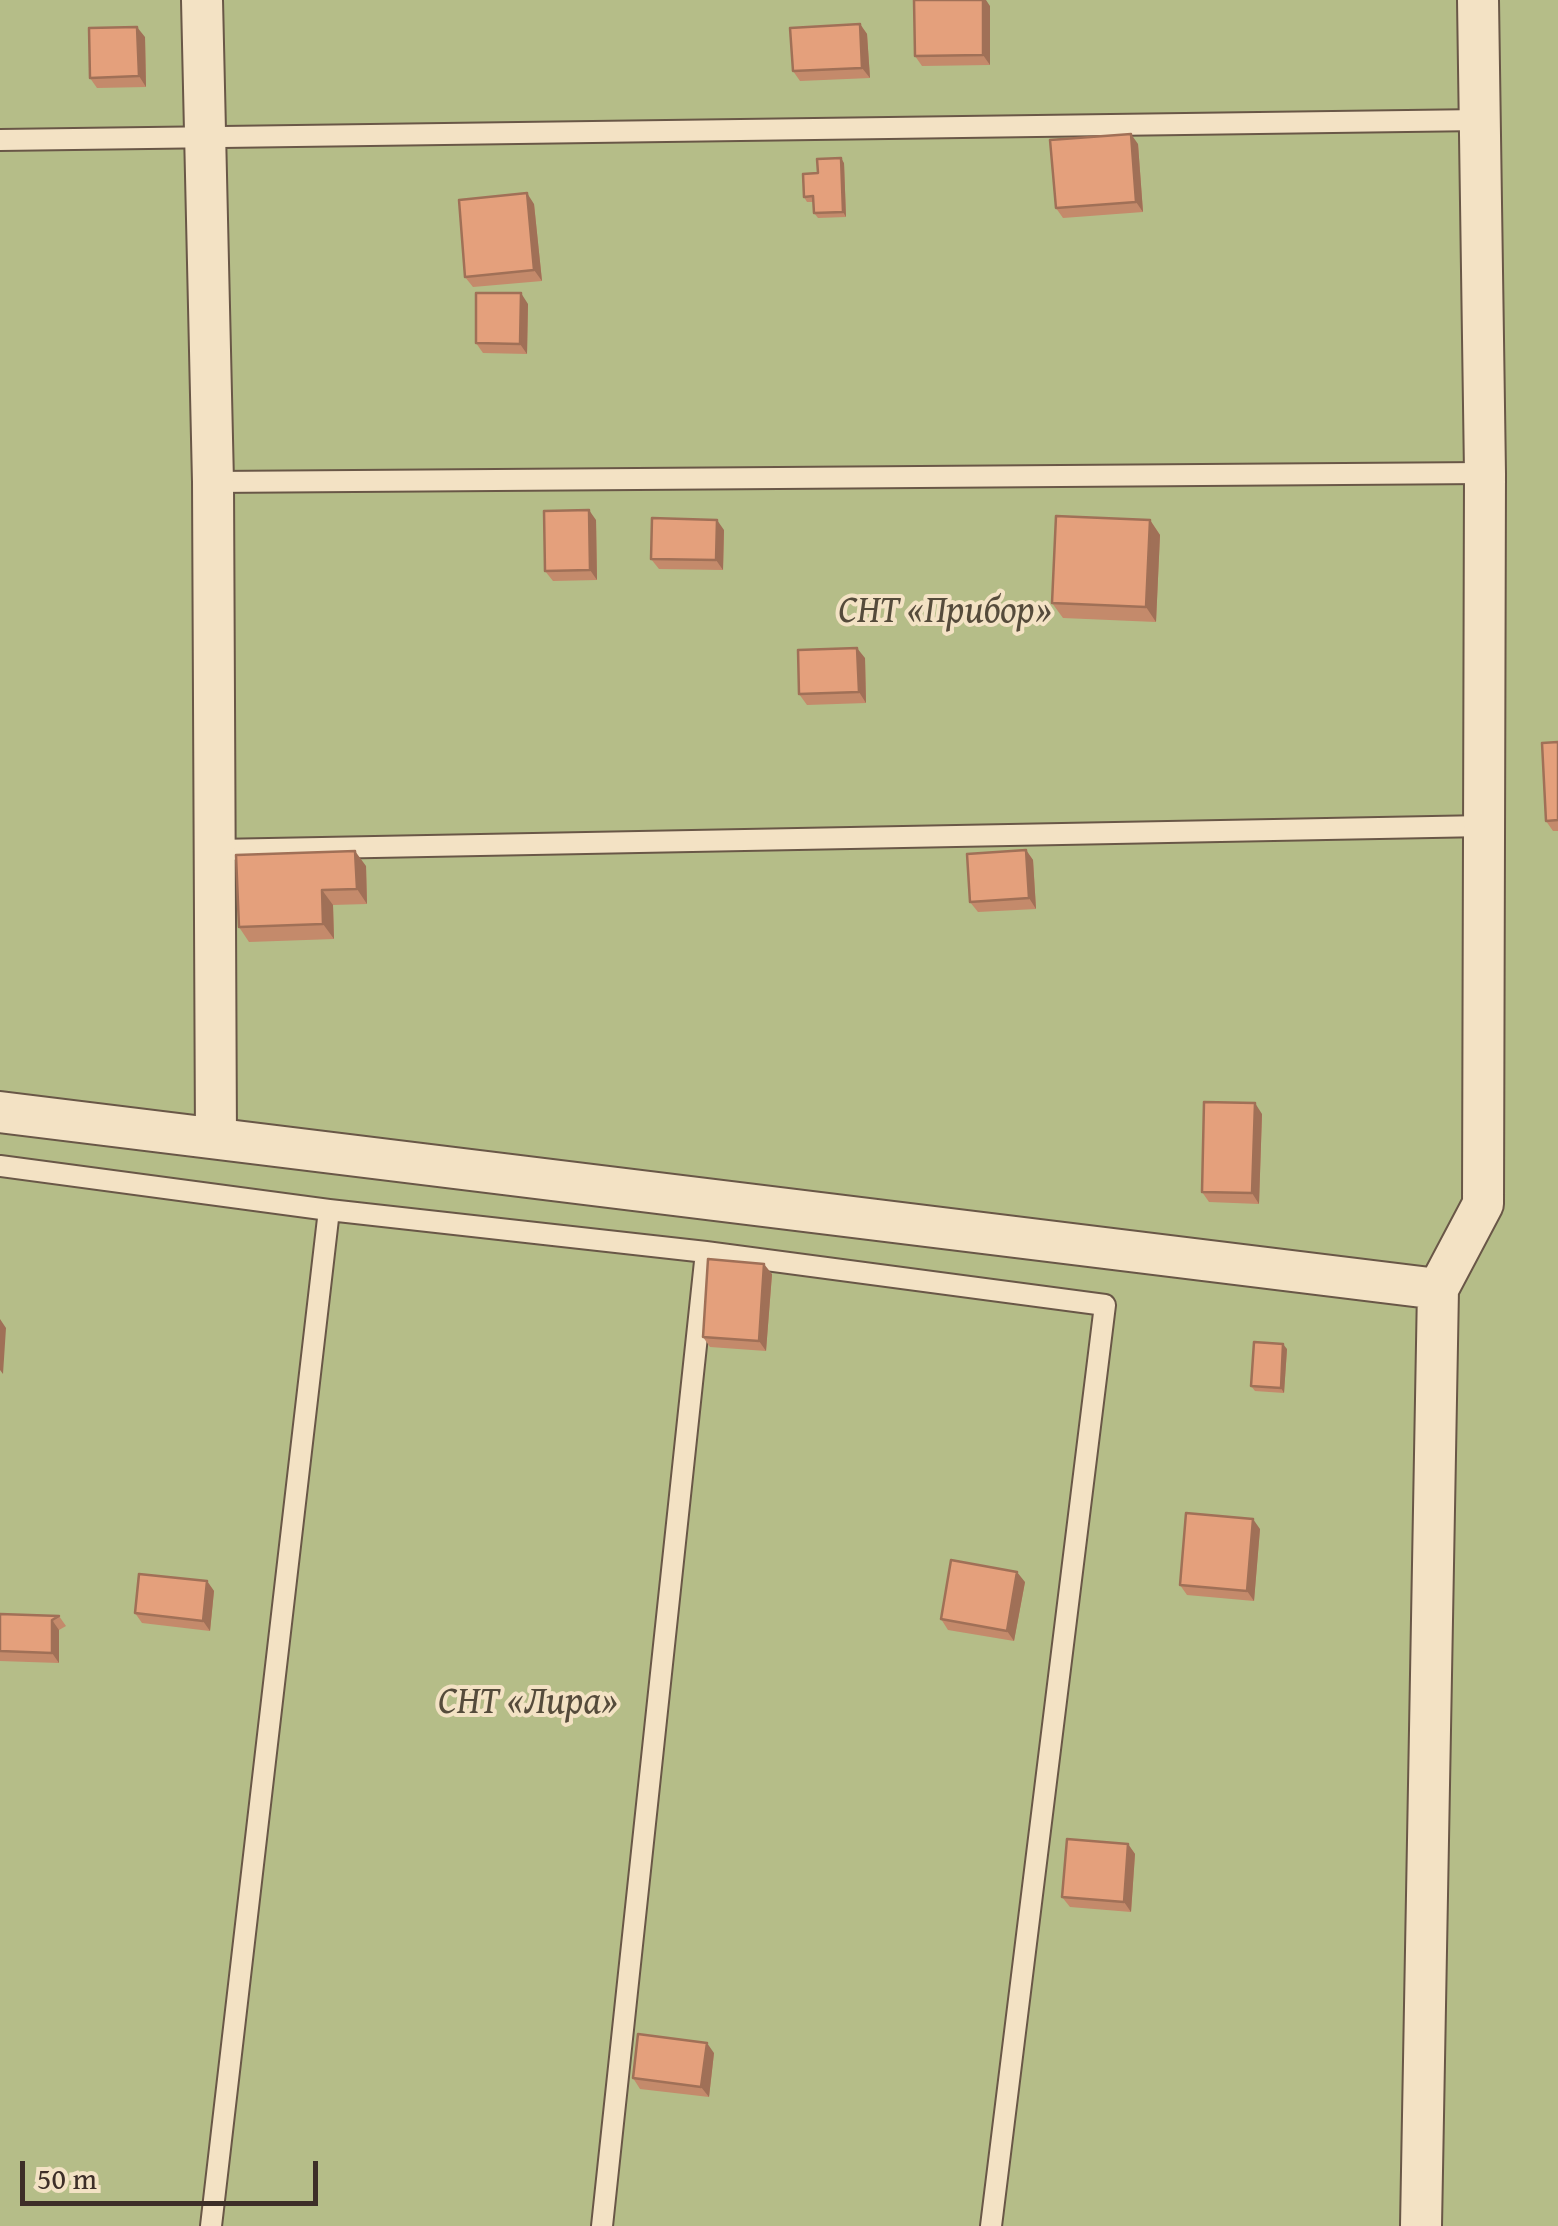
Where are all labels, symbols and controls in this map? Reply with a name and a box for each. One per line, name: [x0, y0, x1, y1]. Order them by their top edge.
park label: СНТ «Прибор»: [838, 589, 1052, 635]
park label: СНТ «Лира»: [438, 1680, 618, 1726]
scale bar: [25, 2141, 322, 2203]
text: 50 m: [37, 2156, 97, 2200]

